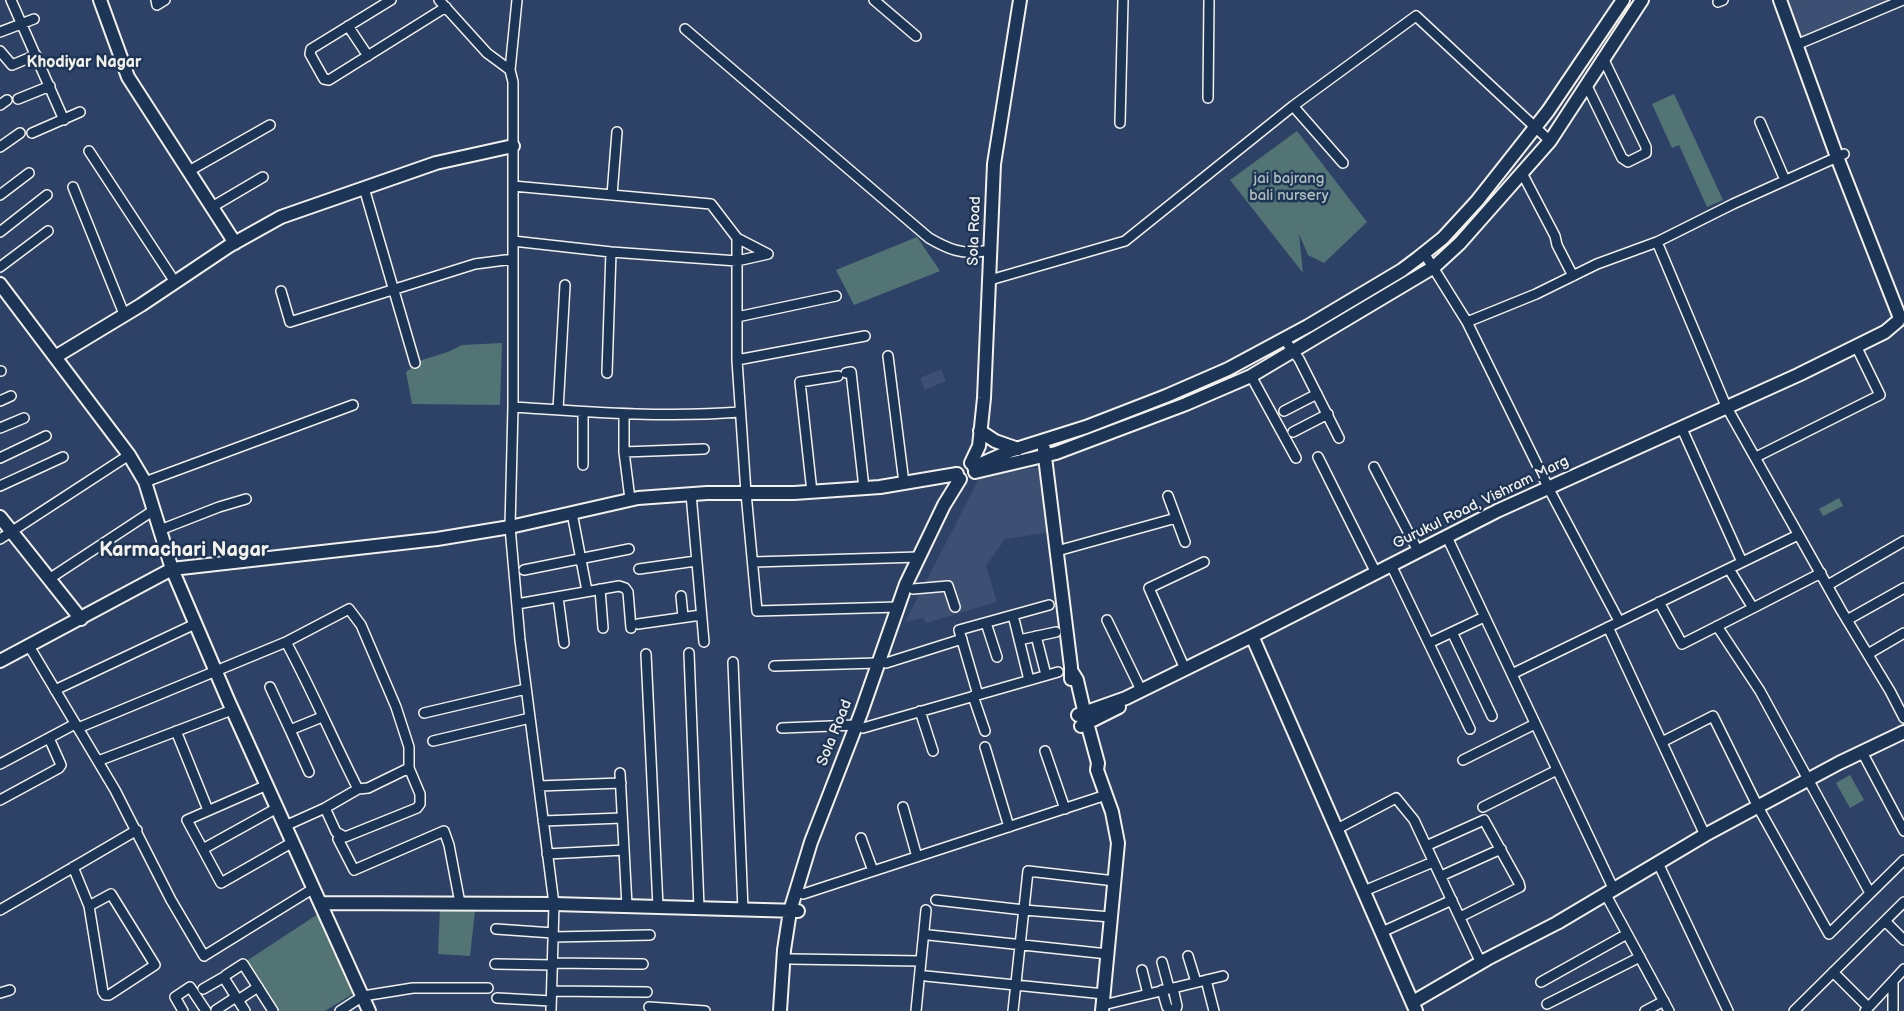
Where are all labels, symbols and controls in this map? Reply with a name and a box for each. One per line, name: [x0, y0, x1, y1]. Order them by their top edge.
district label: Khodiyar Nagar: [27, 53, 141, 73]
park label: jai bajrang bali nursery: [1249, 170, 1329, 205]
street label: Sola Road: [965, 196, 985, 266]
street label: Gurukul Road, Vishram Marg: [1390, 453, 1572, 553]
district label: Karmachari Nagar: [99, 539, 269, 563]
street label: Sola Road: [814, 697, 856, 769]

